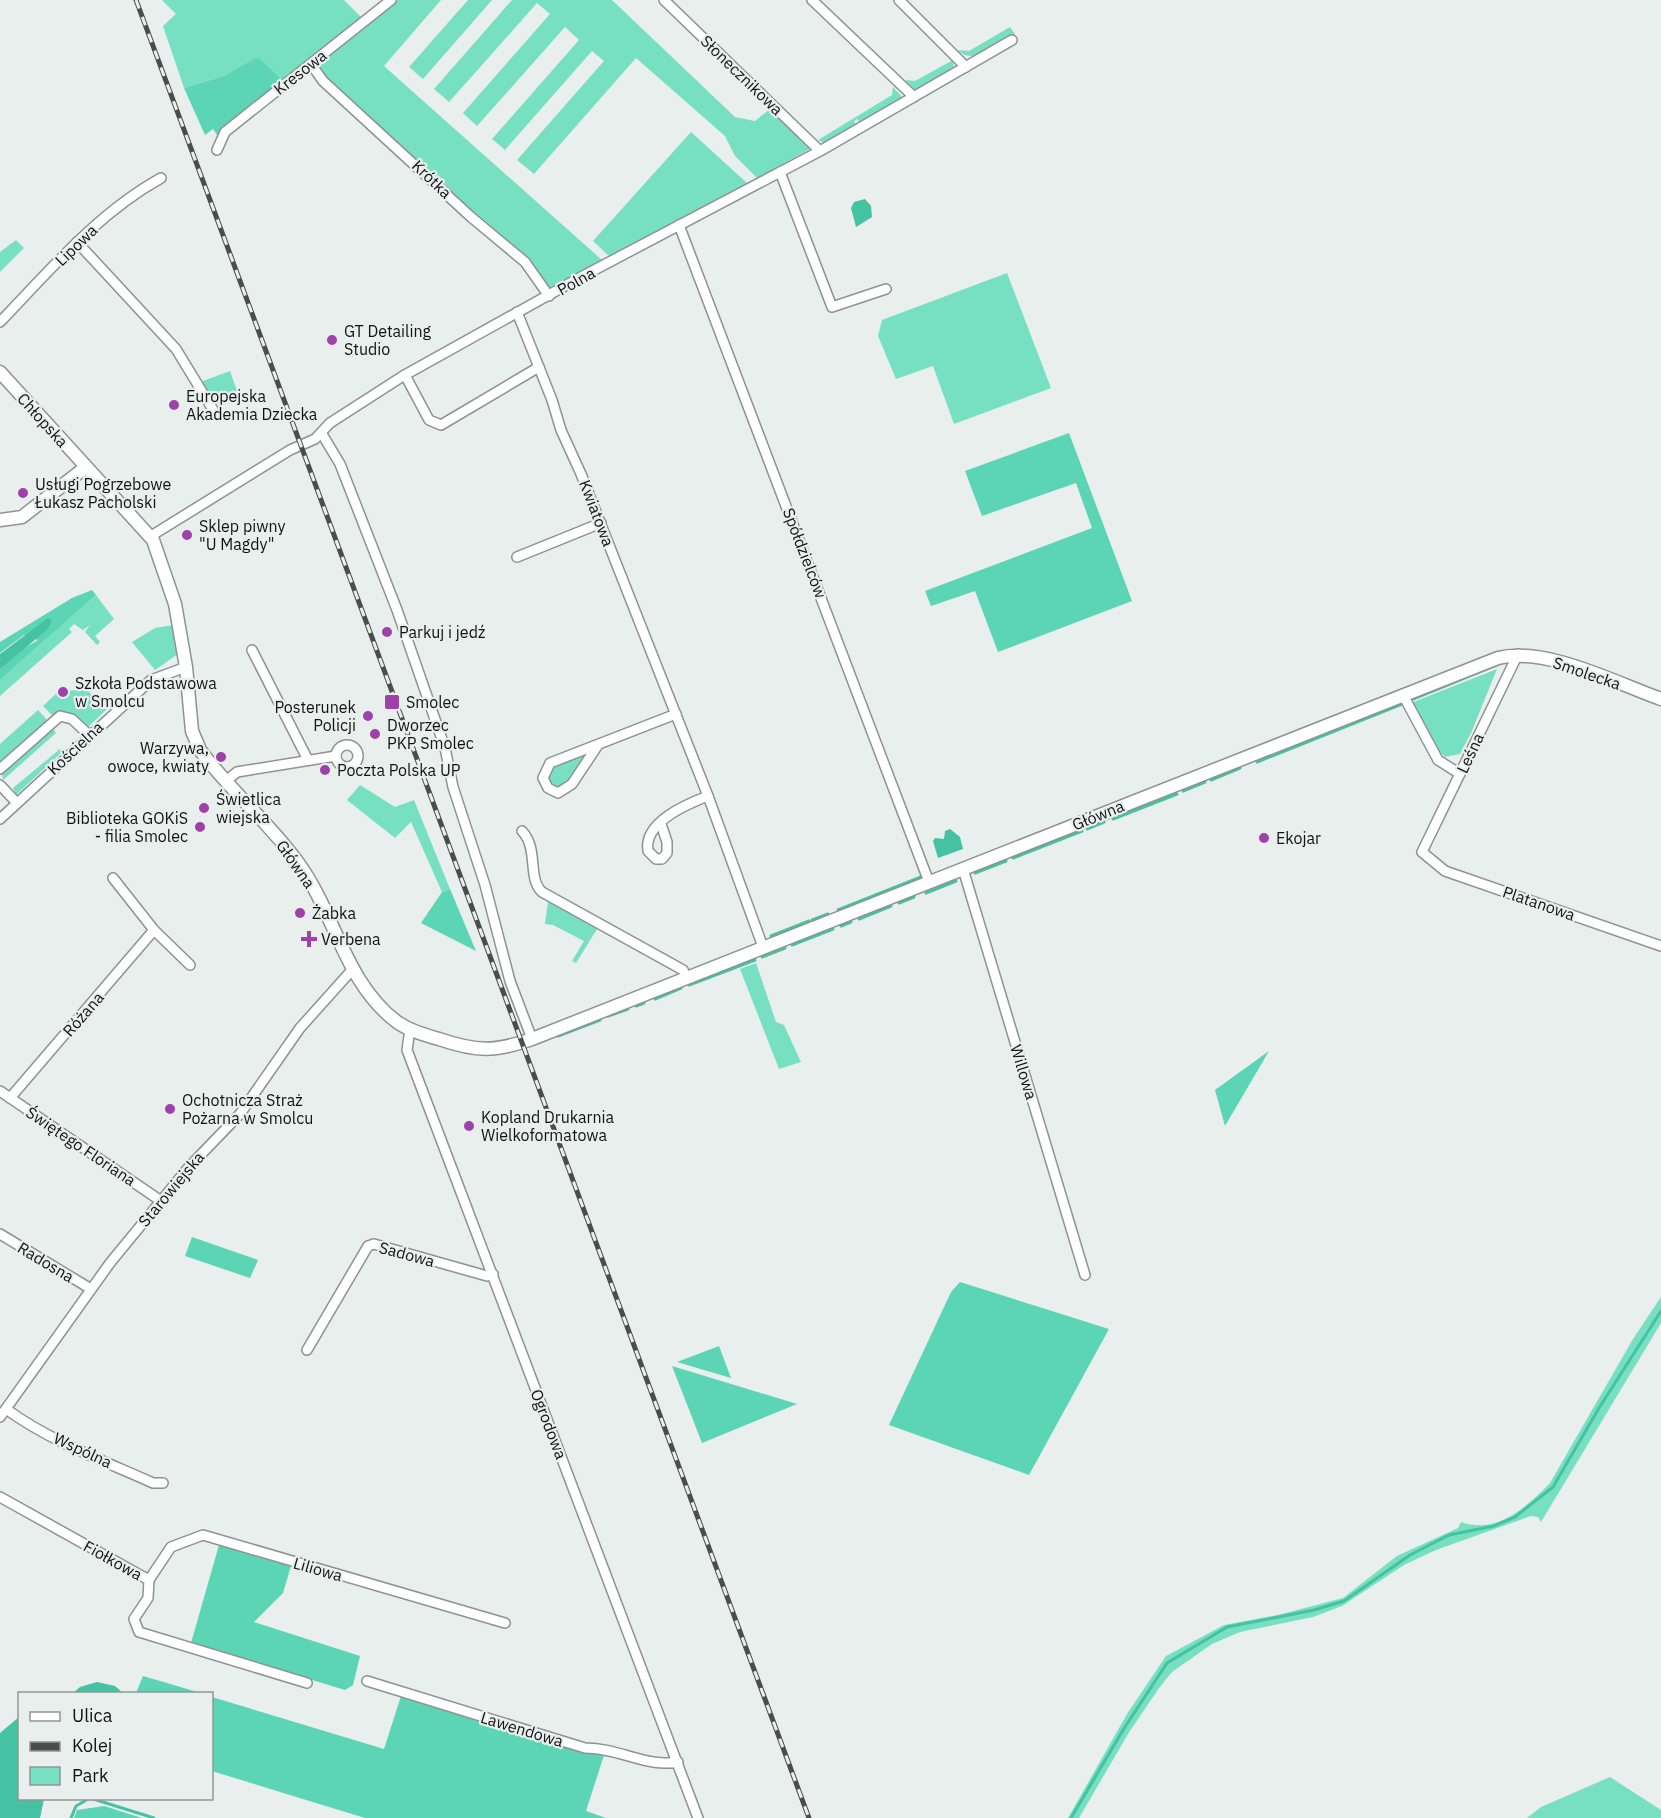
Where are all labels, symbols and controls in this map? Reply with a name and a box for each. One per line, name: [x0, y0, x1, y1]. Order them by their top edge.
street label: Słonecznikowa: [697, 31, 788, 120]
street label: Kresowa: [269, 45, 331, 99]
street label: Krótka: [408, 155, 456, 203]
street label: Lipowa: [51, 220, 102, 270]
street label: Polna: [554, 262, 599, 300]
place label: GT Detailing Studio: [344, 321, 432, 359]
marker: GT Detailing Studio: [325, 333, 339, 347]
place label: Europejska Akademia Dziecka: [186, 386, 318, 424]
street label: Chłopska: [13, 389, 73, 452]
marker: Europejska Akademia Dziecka: [167, 398, 181, 412]
place label: Usługi Pogrzebowe Łukasz Pacholski: [34, 474, 171, 512]
street label: Kwiatowa: [575, 477, 619, 550]
marker: Usługi Pogrzebowe Łukasz Pacholski: [16, 486, 30, 500]
street label: Spółdzielców: [779, 505, 831, 601]
place label: Sklep piwny "U Magdy": [199, 516, 285, 554]
marker: Sklep piwny "U Magdy": [180, 528, 194, 542]
place label: Parkuj i jedź: [399, 622, 485, 642]
marker: Parkuj i jedź: [380, 625, 394, 639]
street label: Smolecka: [1551, 652, 1624, 694]
place label: Szkoła Podstawowa w Smolcu: [75, 673, 217, 711]
marker: Szkoła Podstawowa w Smolcu: [56, 685, 70, 699]
place label: Smolec: [406, 692, 459, 712]
marker: Smolec: [383, 693, 401, 711]
place label: Posterunek Policji: [274, 697, 357, 735]
marker: Posterunek Policji: [361, 709, 375, 723]
place label: Dworzec PKP Smolec: [387, 715, 474, 753]
street label: Kościelna: [43, 717, 107, 779]
marker: Dworzec PKP Smolec: [368, 727, 382, 741]
street label: Leśna: [1452, 729, 1488, 776]
place label: Warzywa, owoce, kwiaty: [108, 738, 209, 776]
marker: Warzywa, owoce, kwiaty: [214, 750, 228, 764]
place label: Poczta Polska UP: [337, 760, 461, 780]
marker: Poczta Polska UP: [318, 763, 332, 777]
place label: Świetlica wiejska: [216, 788, 281, 827]
street label: Główna: [1069, 795, 1127, 834]
marker: Świetlica wiejska: [197, 801, 211, 815]
place label: Biblioteka GOKiS - filia Smolec: [66, 808, 188, 846]
marker: Biblioteka GOKiS - filia Smolec: [193, 820, 207, 834]
place label: Ekojar: [1276, 828, 1321, 848]
marker: Ekojar: [1257, 831, 1271, 845]
street label: Główna: [272, 836, 320, 892]
street label: Platanowa: [1500, 881, 1578, 925]
place label: Żabka: [312, 903, 356, 923]
marker: Żabka: [293, 906, 307, 920]
place label: Verbena: [321, 929, 381, 949]
marker: Verbena: [302, 932, 316, 946]
street label: Różana: [58, 987, 108, 1040]
street label: Willowa: [1006, 1042, 1042, 1102]
place label: Ochotnicza Straż Pożarna w Smolcu: [182, 1090, 313, 1128]
street label: Świętego Floriana: [22, 1101, 141, 1190]
marker: Ochotnicza Straż Pożarna w Smolcu: [163, 1102, 177, 1116]
place label: Kopland Drukarnia Wielkoformatowa: [481, 1107, 615, 1145]
marker: Kopland Drukarnia Wielkoformatowa: [462, 1119, 476, 1133]
street label: Starowiejska: [134, 1147, 208, 1231]
street label: Radosna: [14, 1237, 78, 1287]
street label: Sadowa: [377, 1237, 437, 1271]
street label: Ogrodowa: [527, 1386, 572, 1462]
street label: Wspólna: [51, 1428, 116, 1472]
street label: Fiołkowa: [80, 1536, 146, 1584]
street label: Liliowa: [291, 1553, 345, 1586]
legend: [18, 1692, 213, 1800]
text: Ulica: [72, 1704, 113, 1727]
street label: Lawendowa: [478, 1707, 566, 1751]
text: Kolej: [72, 1734, 112, 1757]
text: Park: [72, 1764, 109, 1787]

